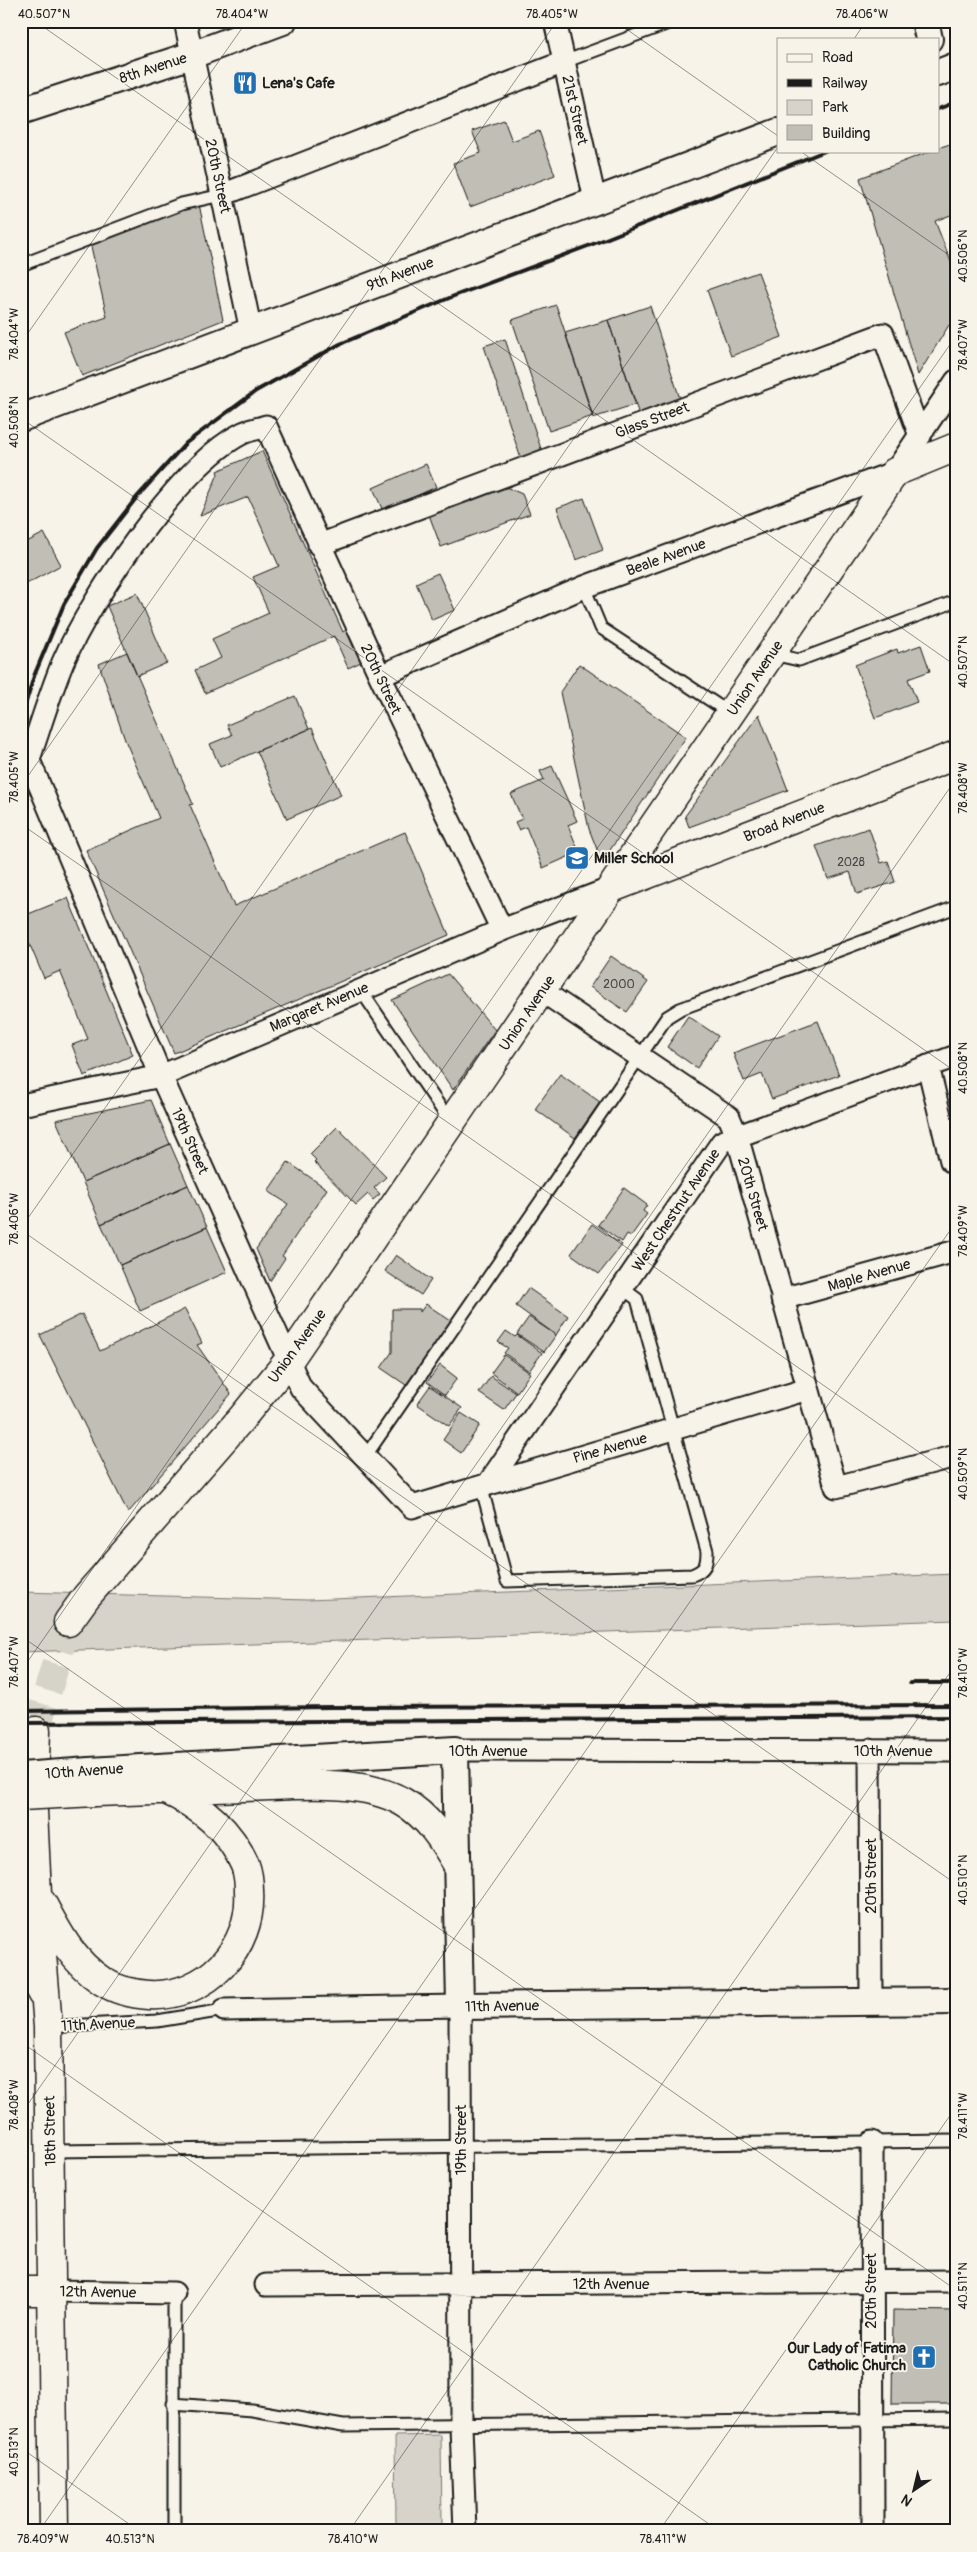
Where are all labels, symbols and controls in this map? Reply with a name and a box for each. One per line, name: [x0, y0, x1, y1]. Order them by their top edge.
text: 40.507°N: [18, 7, 70, 22]
text: 78.404°W: [216, 7, 268, 22]
text: 78.405°W: [526, 7, 578, 22]
text: 78.406°W: [836, 7, 888, 22]
legend: [777, 38, 940, 152]
street label: 8th Avenue: [117, 48, 190, 88]
text: Road: [822, 48, 853, 67]
restaurant icon: Lena's Cafe: [232, 70, 258, 96]
street label: 21st Street: [557, 73, 592, 148]
place label: Lena's Cafe: [262, 74, 335, 93]
text: Railway: [822, 74, 868, 93]
text: Park: [822, 98, 849, 117]
text: Building: [822, 124, 870, 143]
street label: 20th Street: [200, 137, 235, 216]
text: 40.506°N: [956, 230, 971, 282]
street label: 9th Avenue: [364, 253, 437, 296]
text: 78.404°W: [7, 308, 22, 360]
text: 78.407°W: [956, 319, 971, 371]
text: 40.508°N: [7, 396, 22, 448]
street label: Glass Street: [613, 397, 693, 443]
street label: Beale Avenue: [624, 534, 709, 581]
street label: Union Avenue: [723, 636, 788, 720]
text: 40.507°N: [956, 636, 971, 688]
street label: 20th Street: [356, 641, 406, 718]
text: 78.405°W: [7, 751, 22, 803]
text: 78.408°W: [956, 762, 971, 814]
street label: Broad Avenue: [741, 798, 828, 847]
school or university icon: Miller School: [564, 845, 590, 871]
place label: Miller School: [594, 849, 674, 868]
house number: 2028: [837, 855, 865, 870]
street label: Union Avenue: [495, 971, 560, 1055]
house number: 2000: [603, 977, 635, 992]
street label: Margaret Avenue: [267, 978, 372, 1037]
text: 40.508°N: [956, 1042, 971, 1094]
street label: 19th Street: [167, 1105, 213, 1178]
street label: West Chestnut Avenue: [628, 1145, 725, 1275]
street label: 20th Street: [733, 1155, 772, 1234]
text: 78.406°W: [7, 1193, 22, 1245]
text: 78.409°W: [956, 1205, 971, 1257]
street label: Maple Avenue: [826, 1254, 913, 1296]
street label: Union Avenue: [264, 1305, 331, 1387]
street label: Pine Avenue: [571, 1429, 650, 1468]
text: 40.509°N: [956, 1448, 971, 1500]
text: 78.407°W: [7, 1636, 22, 1688]
text: 78.410°W: [956, 1648, 971, 1698]
street label: 10th Avenue: [449, 1742, 528, 1761]
street label: 10th Avenue: [854, 1742, 933, 1761]
street label: 10th Avenue: [44, 1759, 124, 1784]
street label: 20th Street: [862, 1837, 881, 1914]
text: 40.510°N: [956, 1855, 971, 1905]
street label: 11th Avenue: [465, 1996, 540, 2017]
street label: 11th Avenue: [60, 2013, 136, 2036]
text: 78.408°W: [7, 2079, 22, 2131]
text: 78.411°W: [956, 2093, 971, 2139]
street label: 18th Street: [40, 2095, 61, 2166]
street label: 19th Street: [452, 2104, 471, 2175]
street label: 20th Street: [862, 2252, 881, 2329]
text: 40.511°N: [956, 2262, 971, 2310]
street label: 12th Avenue: [573, 2275, 650, 2294]
street label: 12th Avenue: [59, 2282, 137, 2303]
place label: Our Lady of Fatima Catholic Church: [787, 2339, 906, 2375]
church icon: Our Lady of Fatima Catholic Church: [911, 2344, 937, 2370]
text: 40.513°N: [7, 2427, 22, 2477]
north arrow: [890, 2464, 940, 2514]
text: N: [898, 2491, 916, 2510]
text: 78.409°W: [17, 2532, 69, 2547]
text: 40.513°N: [105, 2532, 155, 2547]
text: 78.410°W: [328, 2532, 378, 2547]
text: 78.411°W: [640, 2532, 686, 2547]

